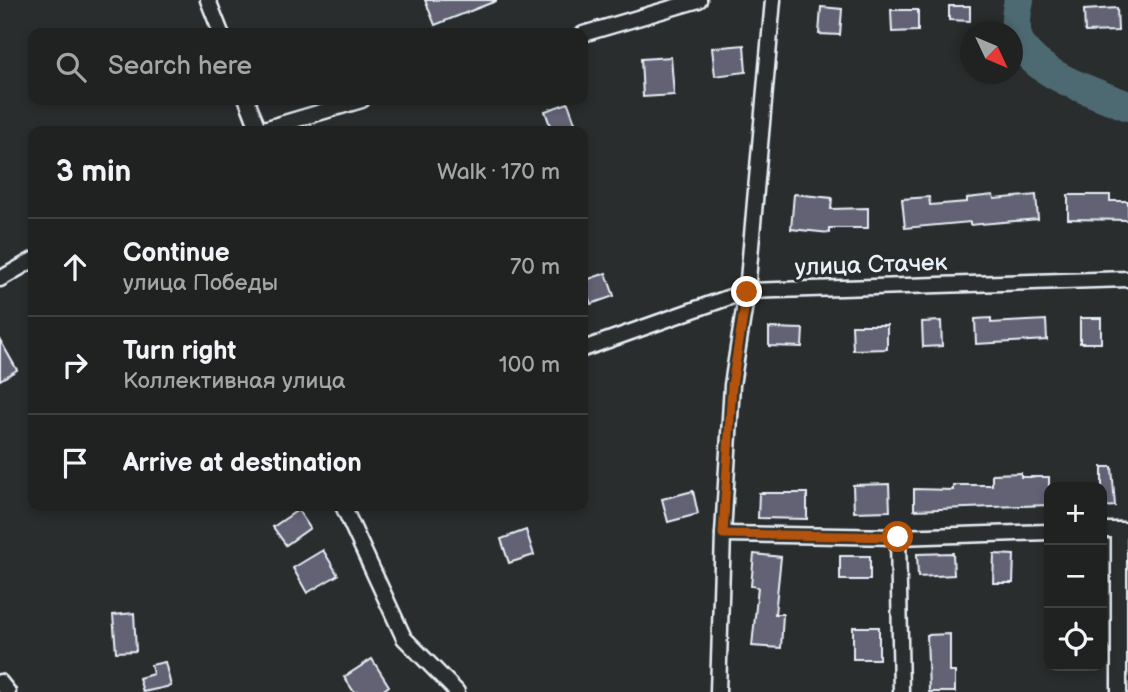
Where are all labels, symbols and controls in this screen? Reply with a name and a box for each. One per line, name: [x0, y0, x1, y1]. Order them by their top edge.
north arrow: [960, 21, 1023, 84]
search box: [28, 28, 588, 105]
icon: search: [52, 48, 90, 86]
text: Search here: [108, 51, 252, 82]
text: 3 min: [56, 154, 131, 190]
text: Walk · 170 m: [437, 158, 560, 186]
text: Continue: [123, 238, 230, 269]
icon: ahead: [56, 248, 94, 286]
street label: улица Стачек: [794, 248, 948, 282]
text: 70 m: [510, 253, 560, 281]
text: улица Победы: [123, 269, 278, 297]
route end: [731, 276, 762, 307]
text: Turn right: [123, 336, 236, 367]
icon: right: [56, 346, 94, 384]
text: 100 m: [499, 351, 560, 379]
text: Коллективная улица: [123, 367, 346, 395]
icon: arrive: [56, 444, 94, 482]
text: Arrive at destination: [123, 448, 362, 479]
map controls: [1044, 482, 1107, 671]
button: +: [1044, 482, 1107, 545]
route start: [882, 521, 913, 552]
button: −: [1044, 545, 1107, 608]
button: locate: [1044, 608, 1107, 671]

